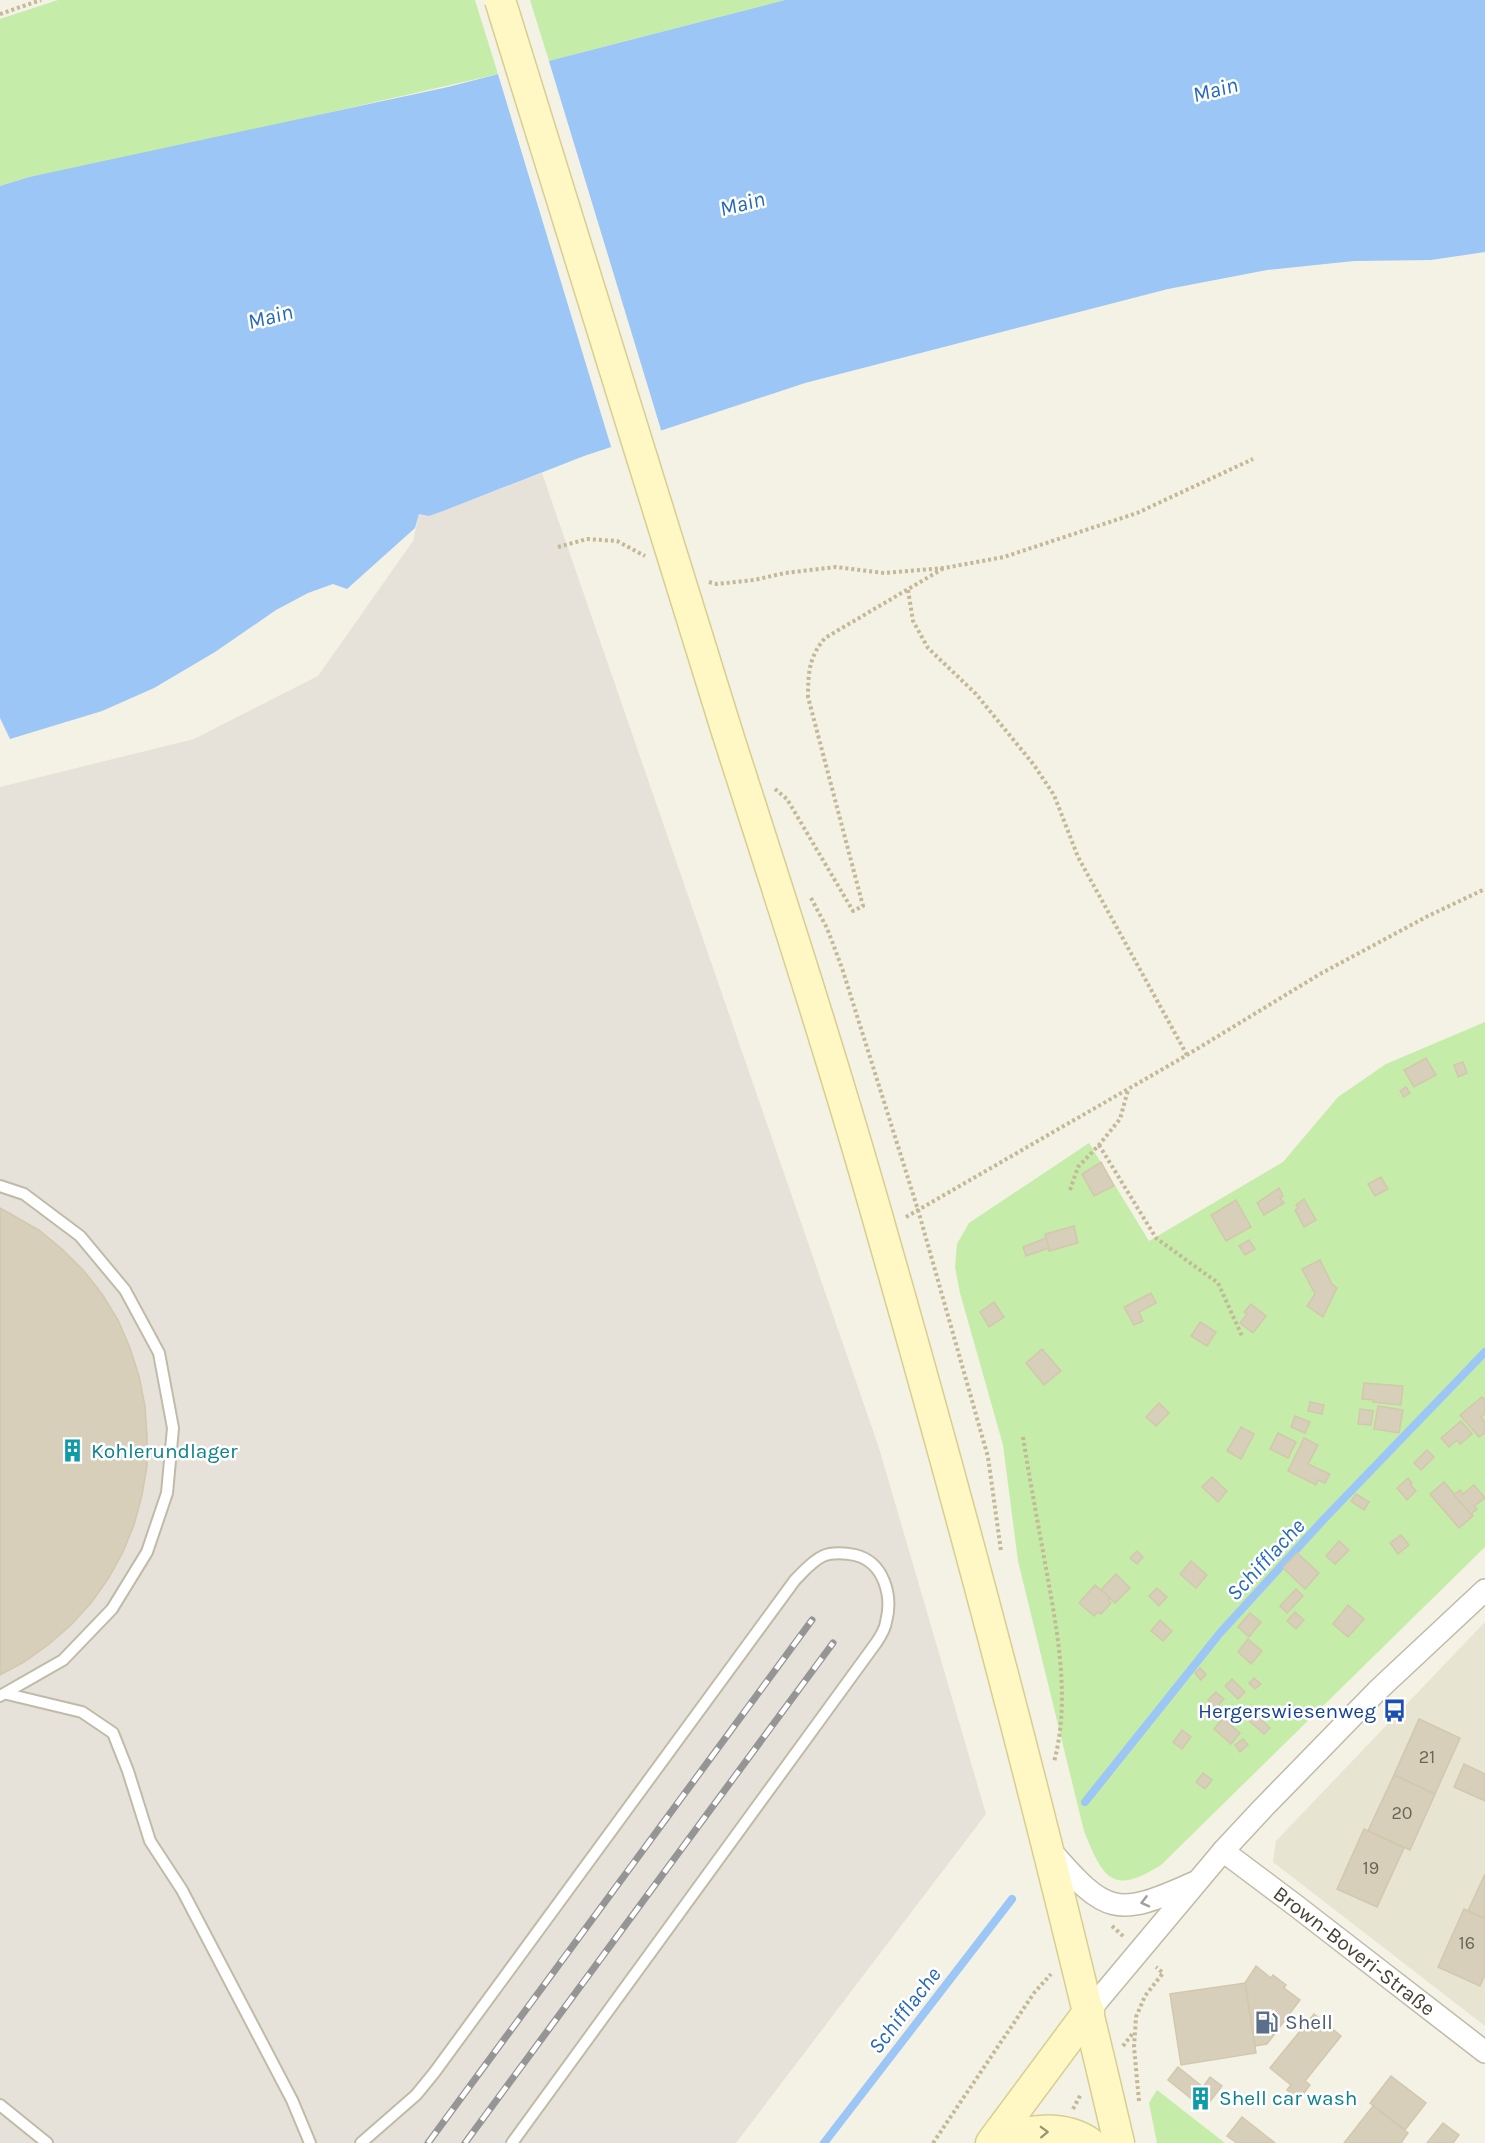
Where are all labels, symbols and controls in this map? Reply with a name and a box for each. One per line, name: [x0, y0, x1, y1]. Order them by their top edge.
water label: Main: [1190, 72, 1241, 108]
water label: Main: [717, 186, 768, 222]
water label: Main: [245, 299, 296, 335]
building icon: Kohlerundlager: [60, 1438, 86, 1464]
place label: Kohlerundlager: [91, 1439, 238, 1463]
water label: Schifflache: [1221, 1513, 1310, 1606]
bus stop icon: Hergerswiesenweg: [1381, 1698, 1407, 1724]
place label: Hergerswiesenweg: [1198, 1699, 1376, 1723]
house number: 21: [1419, 1746, 1435, 1768]
house number: 20: [1391, 1802, 1413, 1824]
house number: 19: [1363, 1857, 1379, 1879]
street label: Brown-Boveri-Straße: [1269, 1881, 1440, 2021]
one-way arrow: [1140, 1895, 1150, 1908]
house number: 16: [1459, 1932, 1475, 1954]
water label: Schifflache: [863, 1962, 947, 2059]
fuel station icon: Shell: [1254, 2009, 1280, 2035]
place label: Shell: [1285, 2010, 1333, 2034]
building icon: Shell car wash: [1188, 2085, 1214, 2111]
place label: Shell car wash: [1219, 2086, 1357, 2110]
one-way arrow: [1040, 2125, 1049, 2138]

